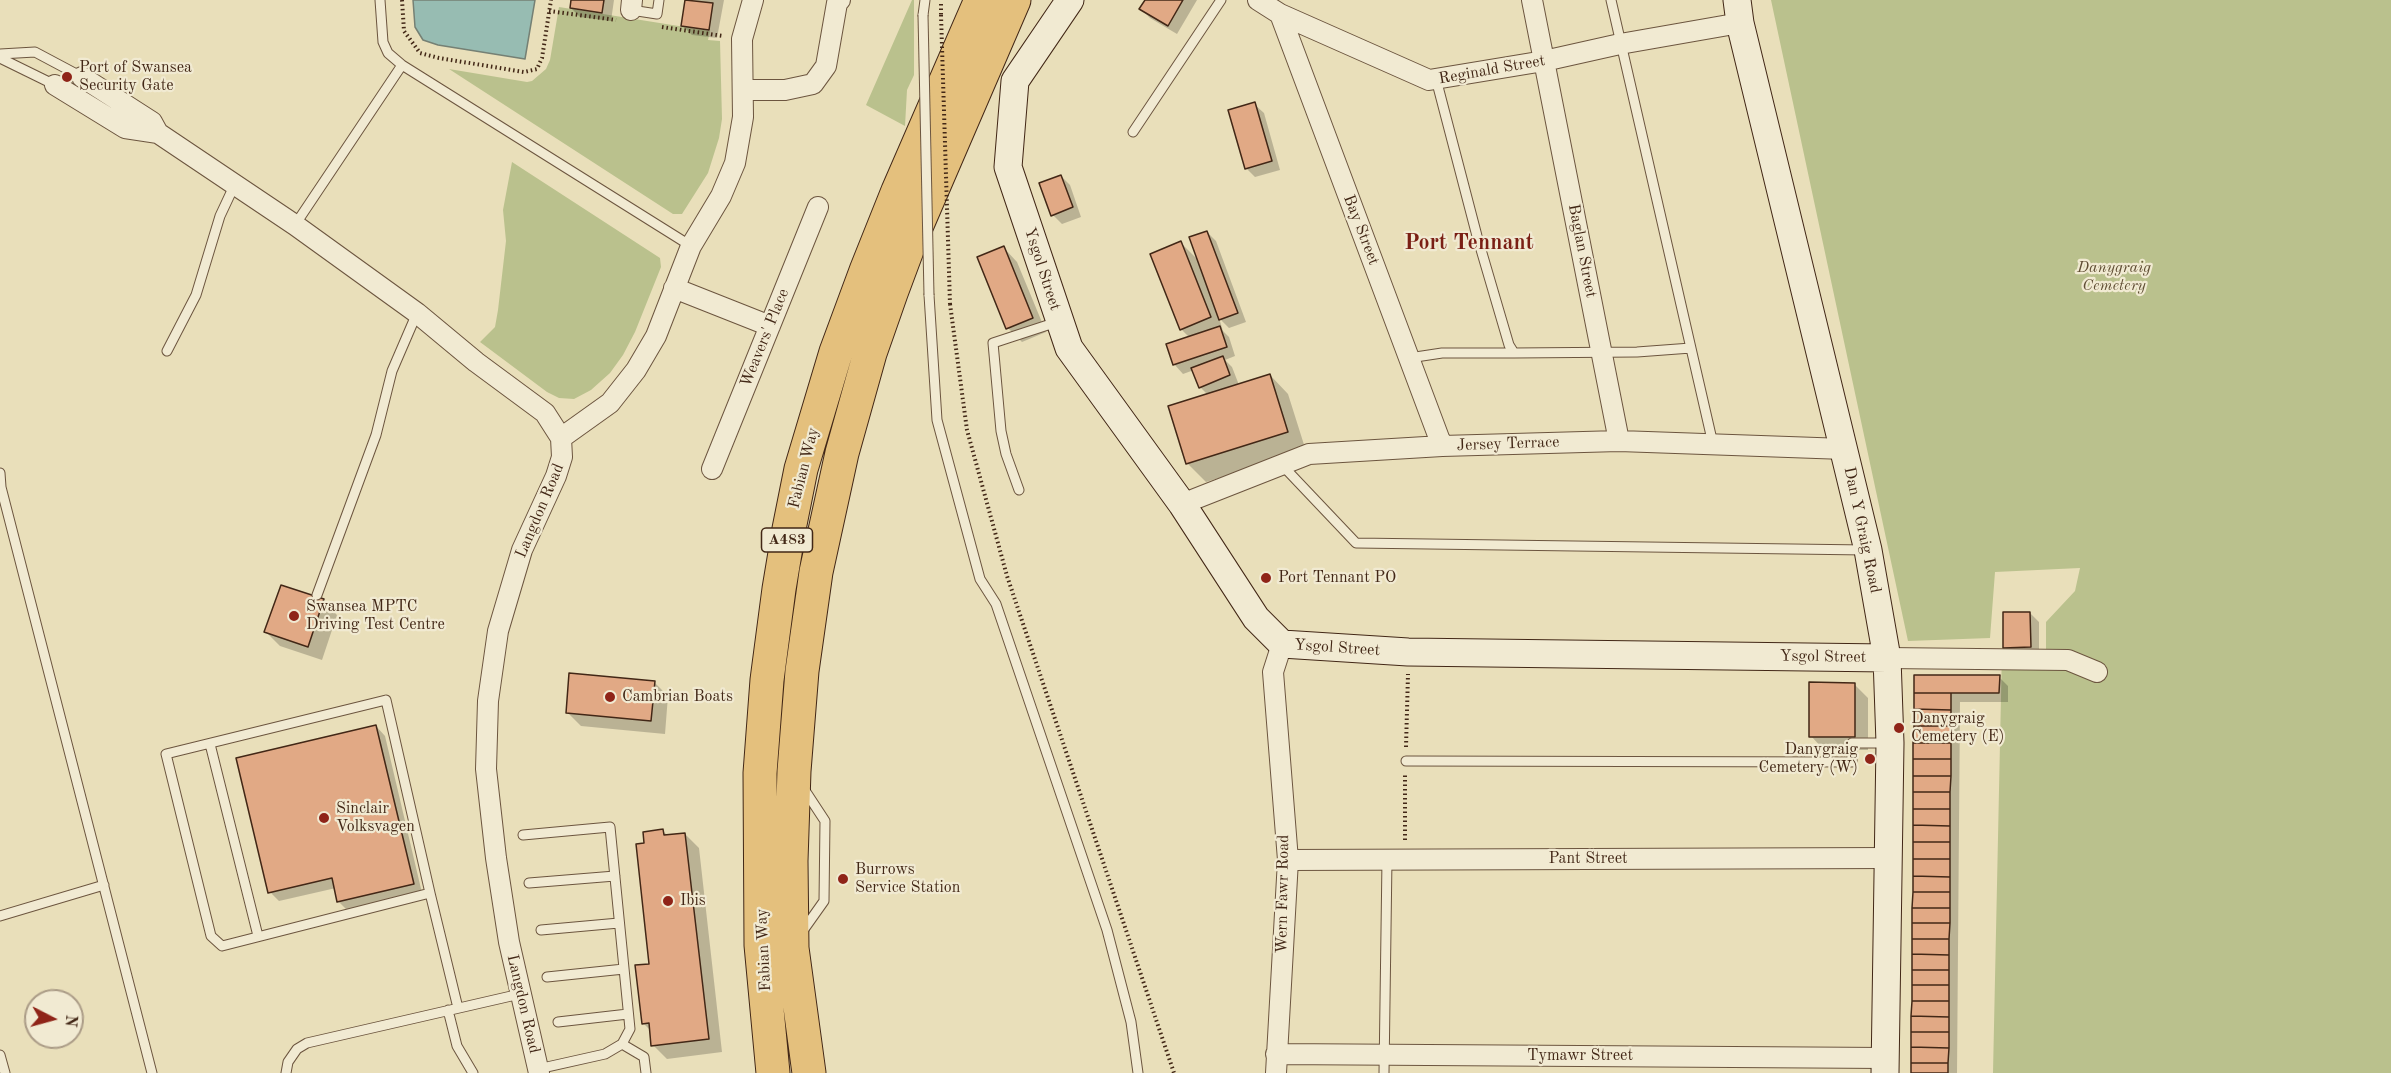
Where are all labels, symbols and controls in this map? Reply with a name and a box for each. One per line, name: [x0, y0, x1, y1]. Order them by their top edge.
street label: Reginald Street: [1437, 51, 1547, 89]
place label: Port of Swansea Security Gate: [79, 58, 192, 96]
marker: Port of Swansea Security Gate: [60, 70, 74, 84]
street label: Bay Street: [1339, 192, 1383, 268]
street label: Baglan Street: [1563, 202, 1601, 300]
street label: Ysgol Street: [1020, 225, 1064, 313]
district label: Port Tennant: [1404, 230, 1534, 256]
park label: Danygraig Cemetery: [2077, 258, 2151, 296]
street label: Weavers' Place: [736, 286, 794, 390]
street label: Fabian Way: [785, 425, 823, 511]
street label: Jersey Terrace: [1456, 433, 1560, 455]
street label: Langdon Road: [511, 461, 569, 561]
street label: Dan Y Graig Road: [1839, 465, 1885, 595]
road number: A483: [762, 528, 812, 552]
place label: Port Tennant PO: [1278, 568, 1396, 588]
marker: Port Tennant PO: [1259, 571, 1273, 585]
place label: Swansea MPTC Driving Test Centre: [306, 597, 445, 635]
marker: Swansea MPTC Driving Test Centre: [287, 609, 301, 623]
street label: Ysgol Street: [1293, 635, 1381, 661]
street label: Ysgol Street: [1780, 647, 1866, 667]
place label: Cambrian Boats: [622, 687, 733, 707]
marker: Cambrian Boats: [603, 690, 617, 704]
place label: Danygraig Cemetery (E): [1911, 709, 2005, 747]
marker: Danygraig Cemetery (E): [1892, 721, 1906, 735]
place label: Danygraig Cemetery (W): [1758, 740, 1858, 778]
marker: Danygraig Cemetery (W): [1863, 752, 1877, 766]
place label: Sinclair Volksvagen: [336, 799, 415, 837]
marker: Sinclair Volksvagen: [317, 811, 331, 825]
street label: Wern Fawr Road: [1272, 834, 1294, 954]
street label: Pant Street: [1548, 849, 1628, 869]
place label: Burrows Service Station: [855, 860, 960, 898]
marker: Burrows Service Station: [836, 872, 850, 886]
place label: Ibis: [680, 891, 706, 911]
marker: Ibis: [661, 894, 675, 908]
street label: Fabian Way: [752, 908, 776, 992]
street label: Langdon Road: [502, 953, 544, 1055]
north arrow: [24, 989, 84, 1049]
text: N: [61, 1014, 79, 1028]
street label: Tymawr Street: [1527, 1046, 1633, 1066]

